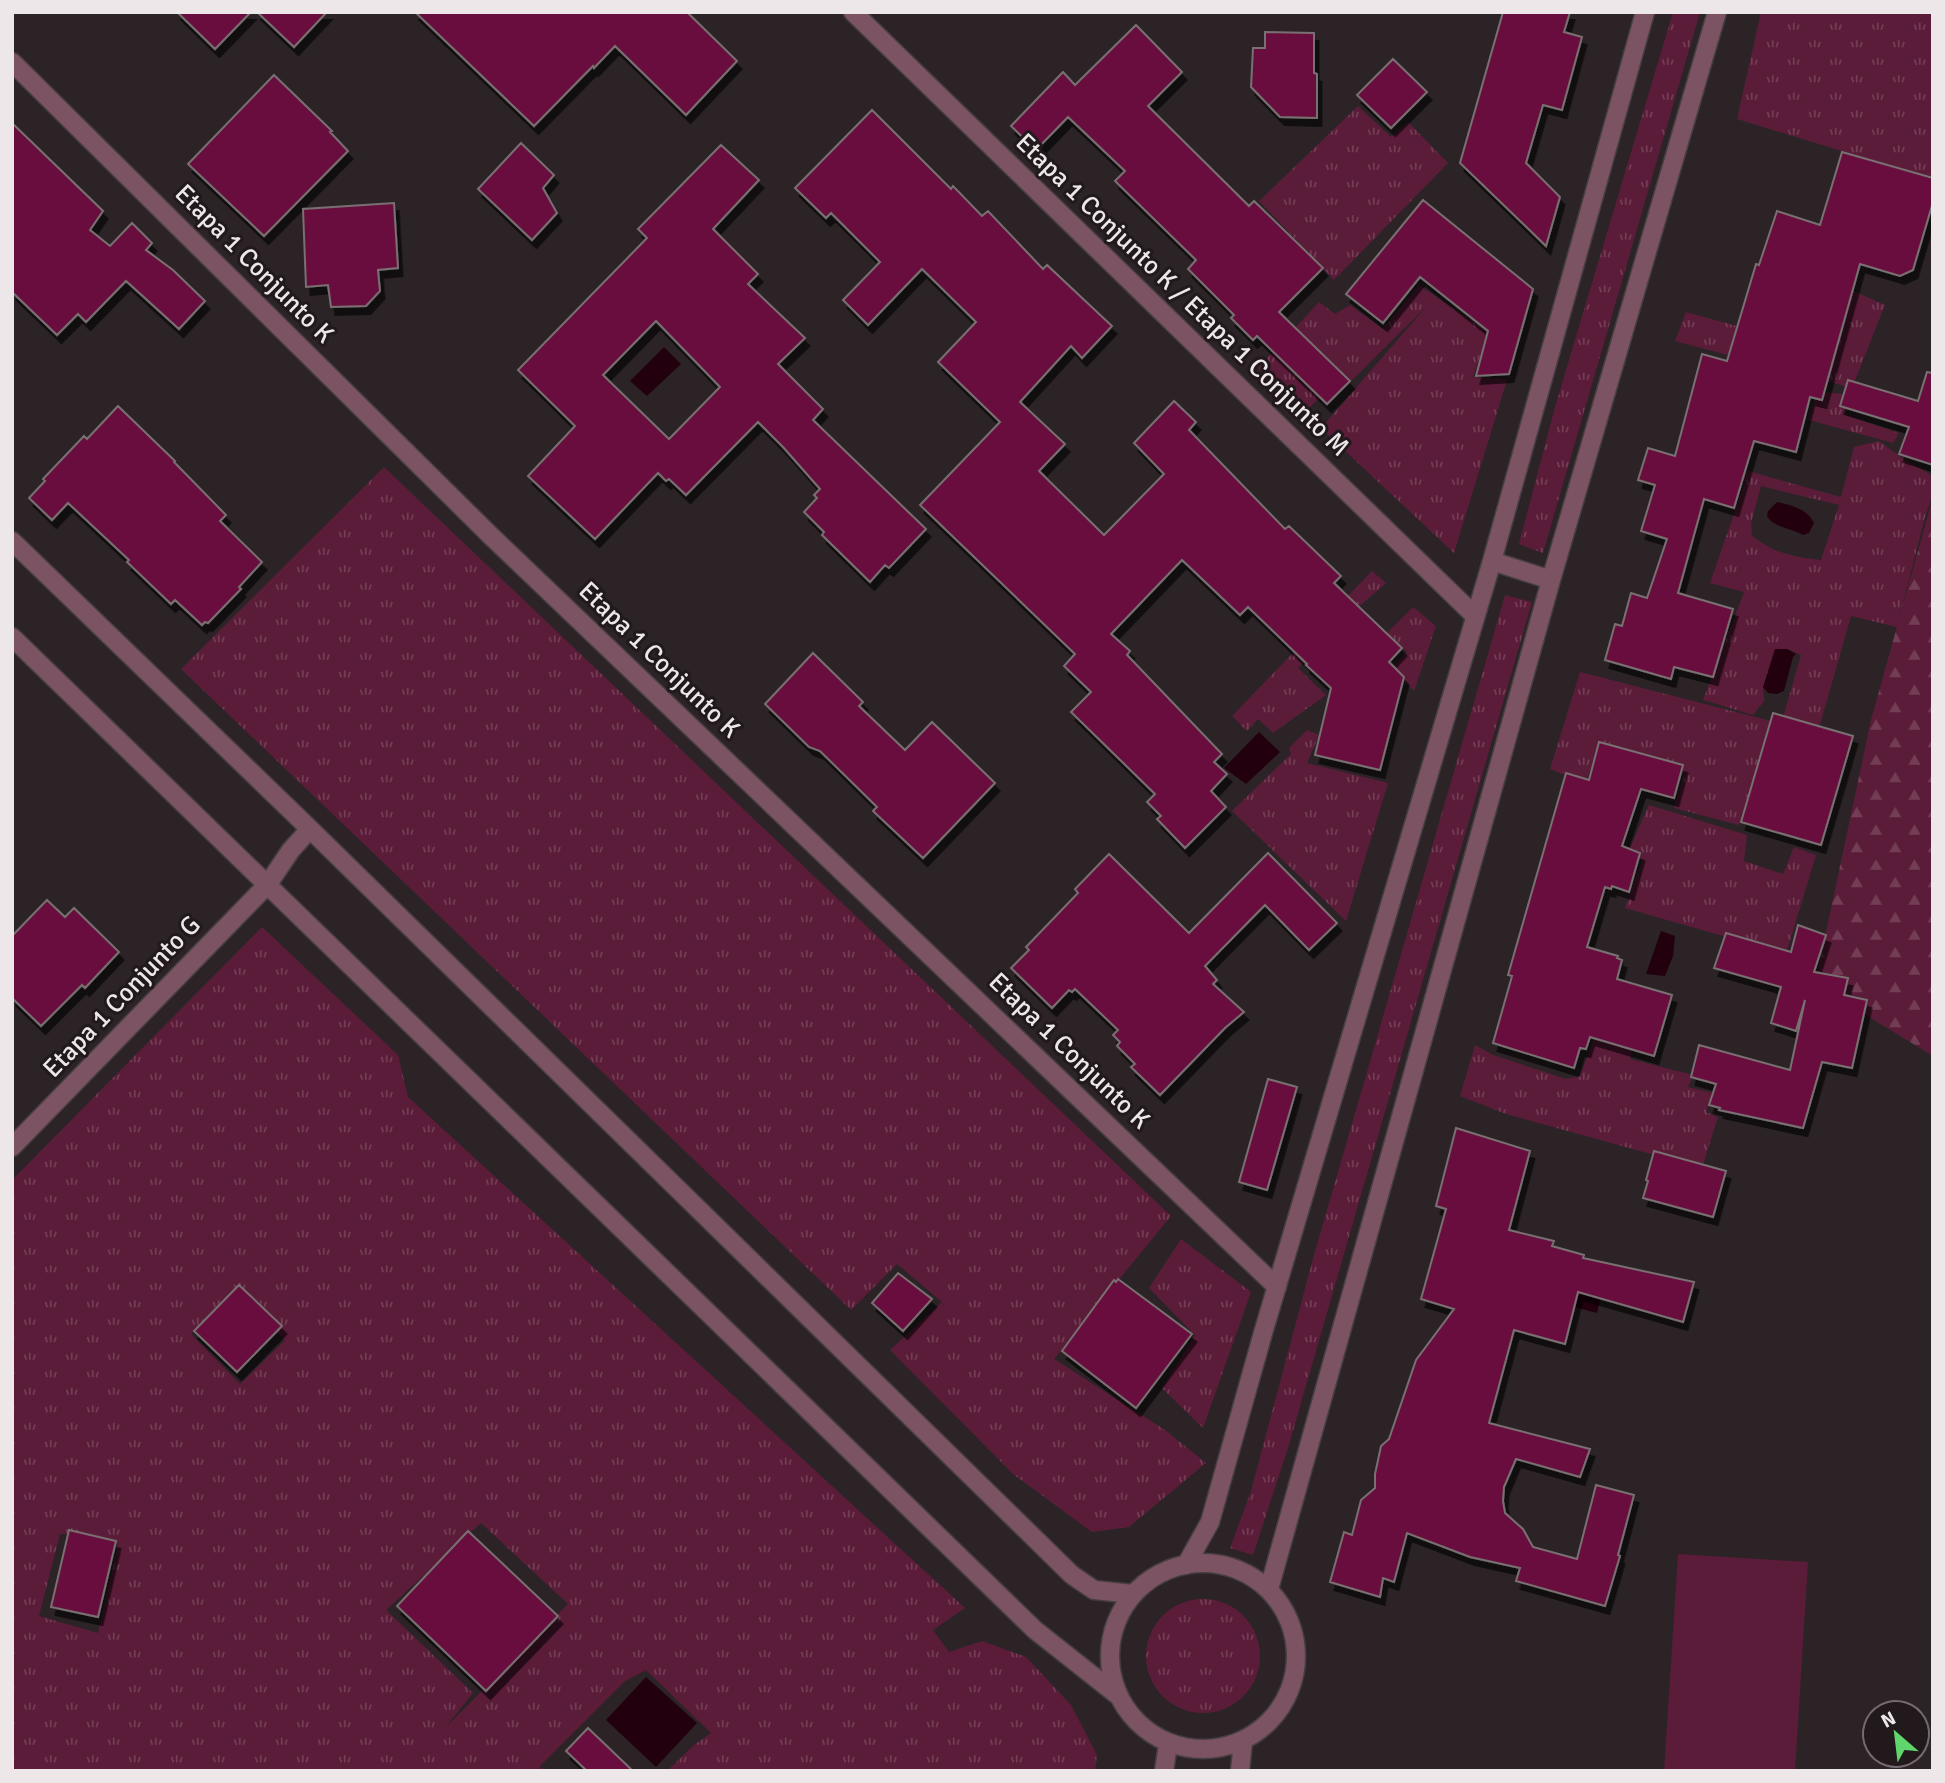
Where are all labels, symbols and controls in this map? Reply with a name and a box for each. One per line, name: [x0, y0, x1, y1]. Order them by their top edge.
street label: Etapa 1 Conjunto K / Etapa 1 Conjunto M: [1009, 127, 1355, 463]
street label: Etapa 1 Conjunto K: [168, 178, 341, 351]
street label: Etapa 1 Conjunto K: [572, 575, 747, 745]
street label: Etapa 1 Conjunto G: [37, 909, 207, 1085]
street label: Etapa 1 Conjunto K: [982, 966, 1157, 1136]
north arrow: [1861, 1699, 1931, 1769]
text: N: [1877, 1706, 1900, 1734]

